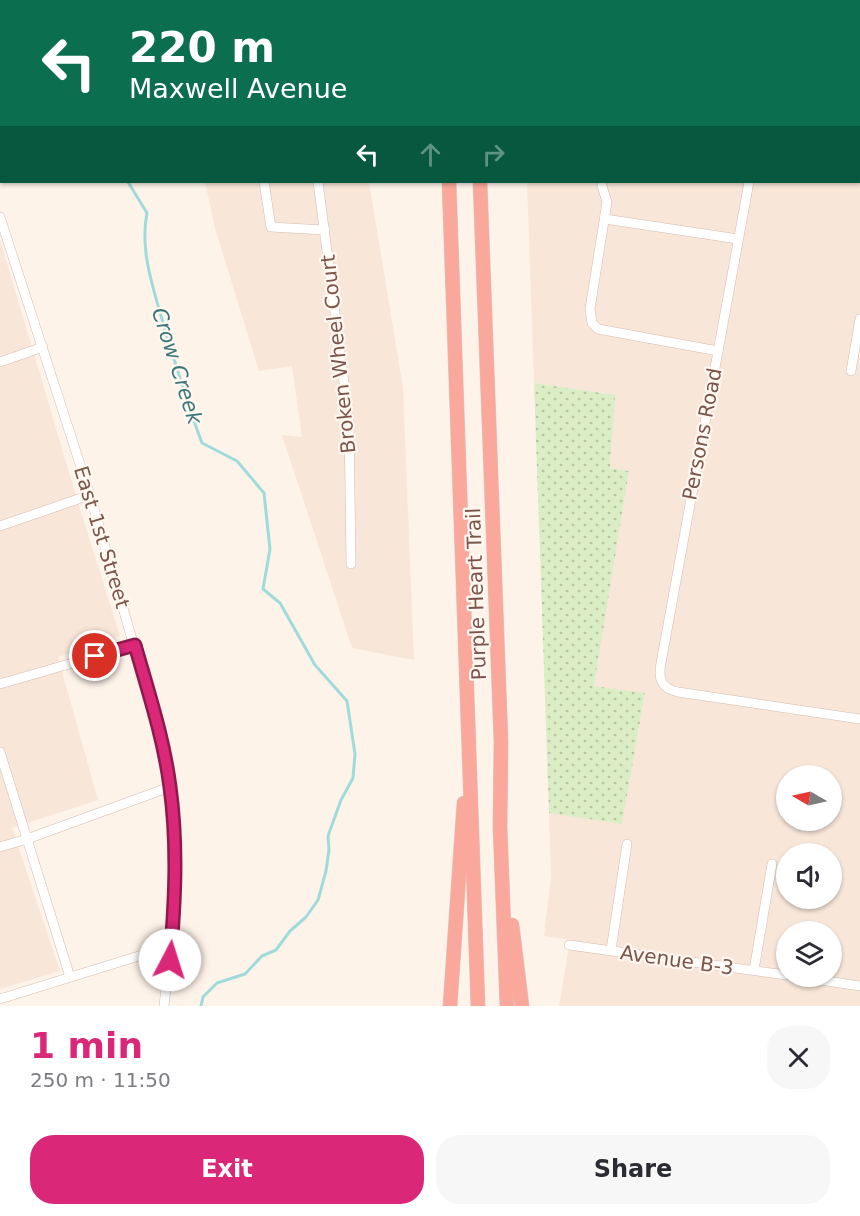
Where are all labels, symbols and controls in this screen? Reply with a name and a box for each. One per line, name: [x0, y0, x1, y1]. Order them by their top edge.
text: 220 m: [129, 23, 275, 72]
icon: left: [30, 24, 108, 102]
text: Maxwell Avenue: [129, 73, 347, 104]
icon: left: [351, 138, 384, 171]
icon: ahead: [414, 138, 447, 171]
icon: right: [477, 138, 510, 171]
street label: Broken Wheel Court: [316, 253, 360, 455]
water label: Crow Creek: [147, 305, 207, 428]
street label: Persons Road: [677, 366, 727, 502]
street label: East 1st Street: [69, 463, 135, 611]
street label: Purple Heart Trail: [461, 507, 491, 681]
pin: [69, 630, 120, 681]
icon: arrive: [78, 639, 111, 672]
north arrow: [776, 765, 842, 831]
map controls: [776, 765, 842, 987]
button: sound: [776, 843, 842, 909]
button: layers: [776, 921, 842, 987]
position arrow: [138, 928, 202, 992]
street label: Avenue B-3: [619, 940, 735, 980]
text: 1 min: [30, 1025, 143, 1066]
button: close: [767, 1026, 830, 1089]
text: 250 m · 11:50: [30, 1068, 171, 1092]
button: Exit: [30, 1135, 424, 1204]
button: Share: [436, 1135, 830, 1204]

